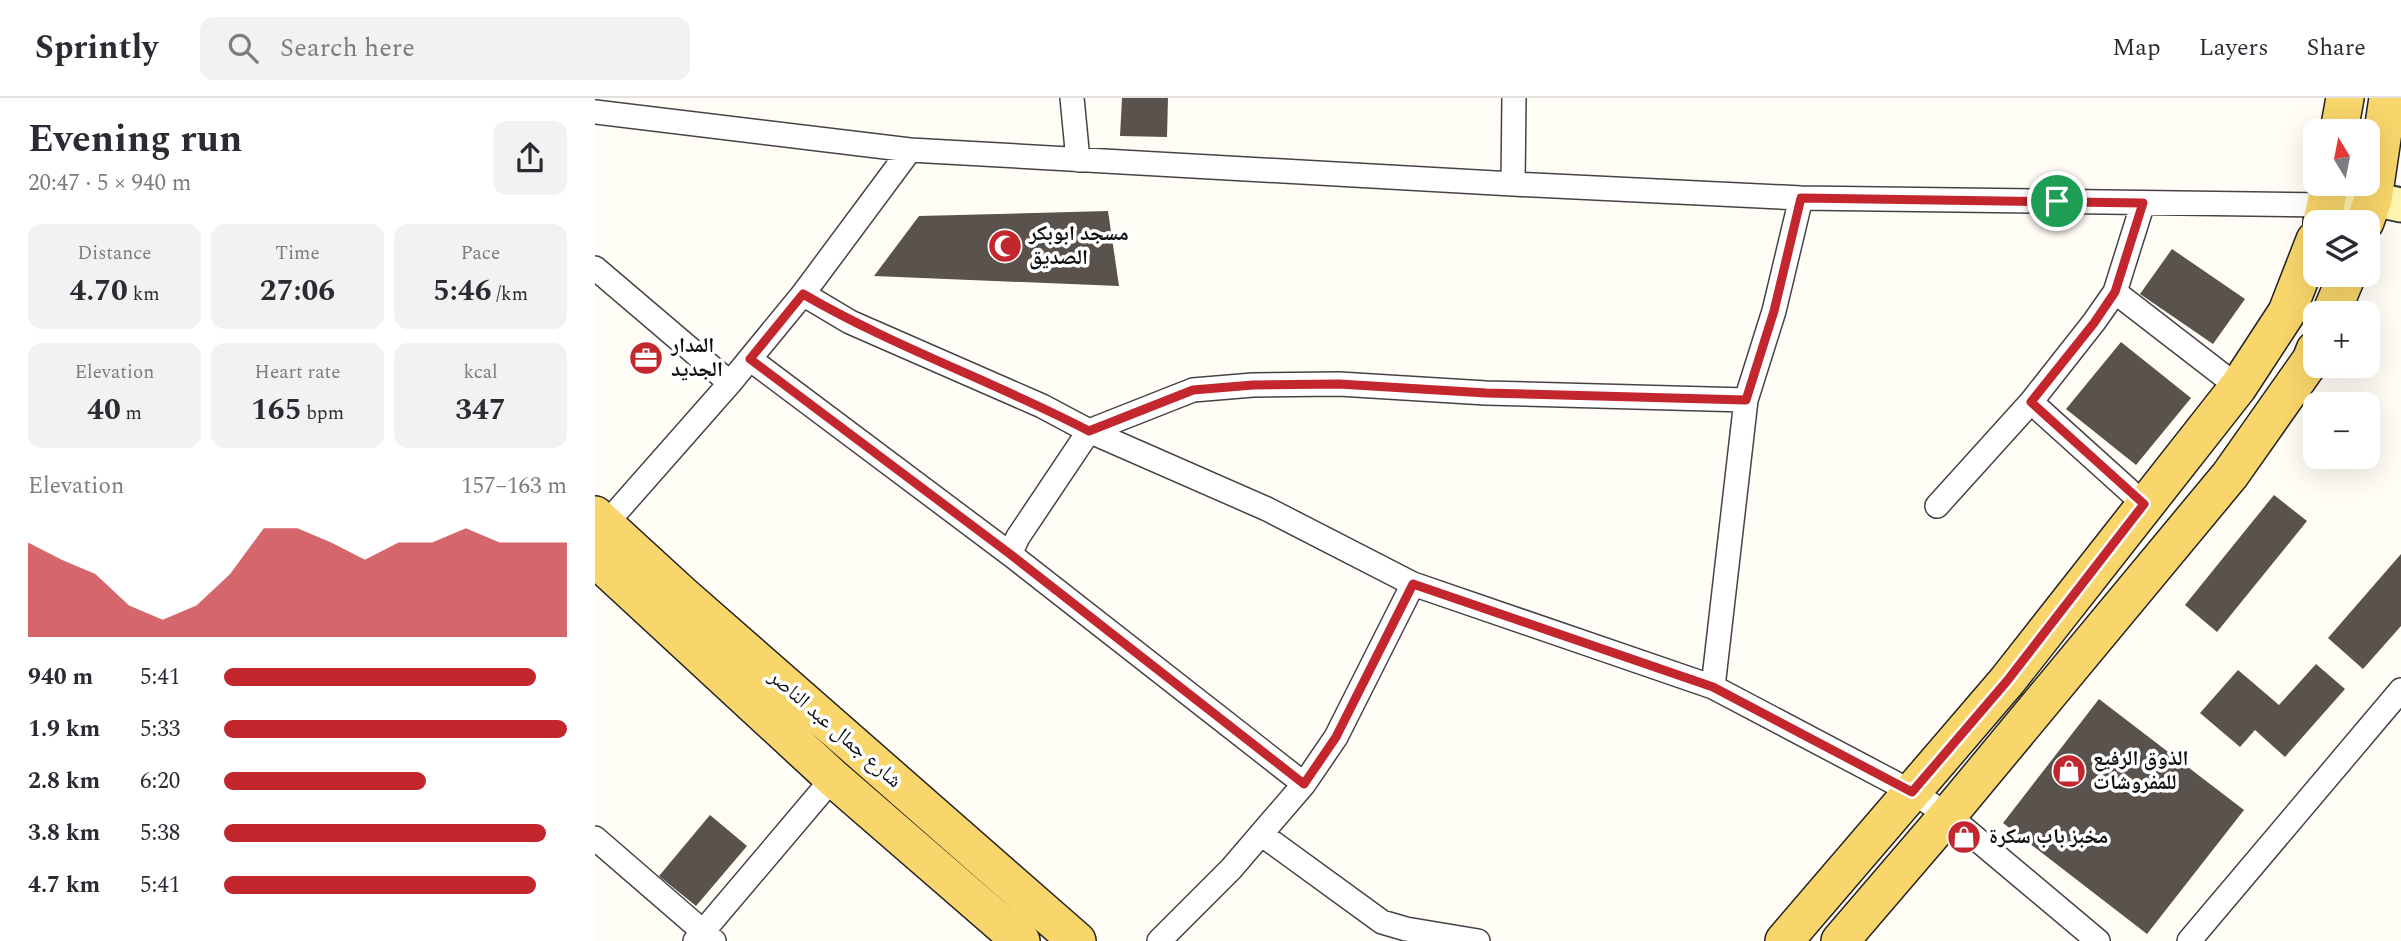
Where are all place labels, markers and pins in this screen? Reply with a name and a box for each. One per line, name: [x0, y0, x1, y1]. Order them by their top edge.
pin: [2027, 171, 2087, 231]
place label: مسجد ابوبكر الصديق: [1028, 218, 1129, 274]
mosque icon: مسجد ابوبكر الصديق: [986, 227, 1024, 265]
place label: المدار الجديد: [670, 330, 723, 386]
office icon: المدار الجديد: [627, 339, 665, 377]
place label: الذوق الرفيع للمفروشات: [2093, 743, 2188, 799]
shop icon: الذوق الرفيع للمفروشات: [2050, 752, 2088, 790]
shop icon: مخبز باب سكرة: [1945, 818, 1983, 856]
place label: مخبز باب سكرة: [1989, 821, 2108, 853]

